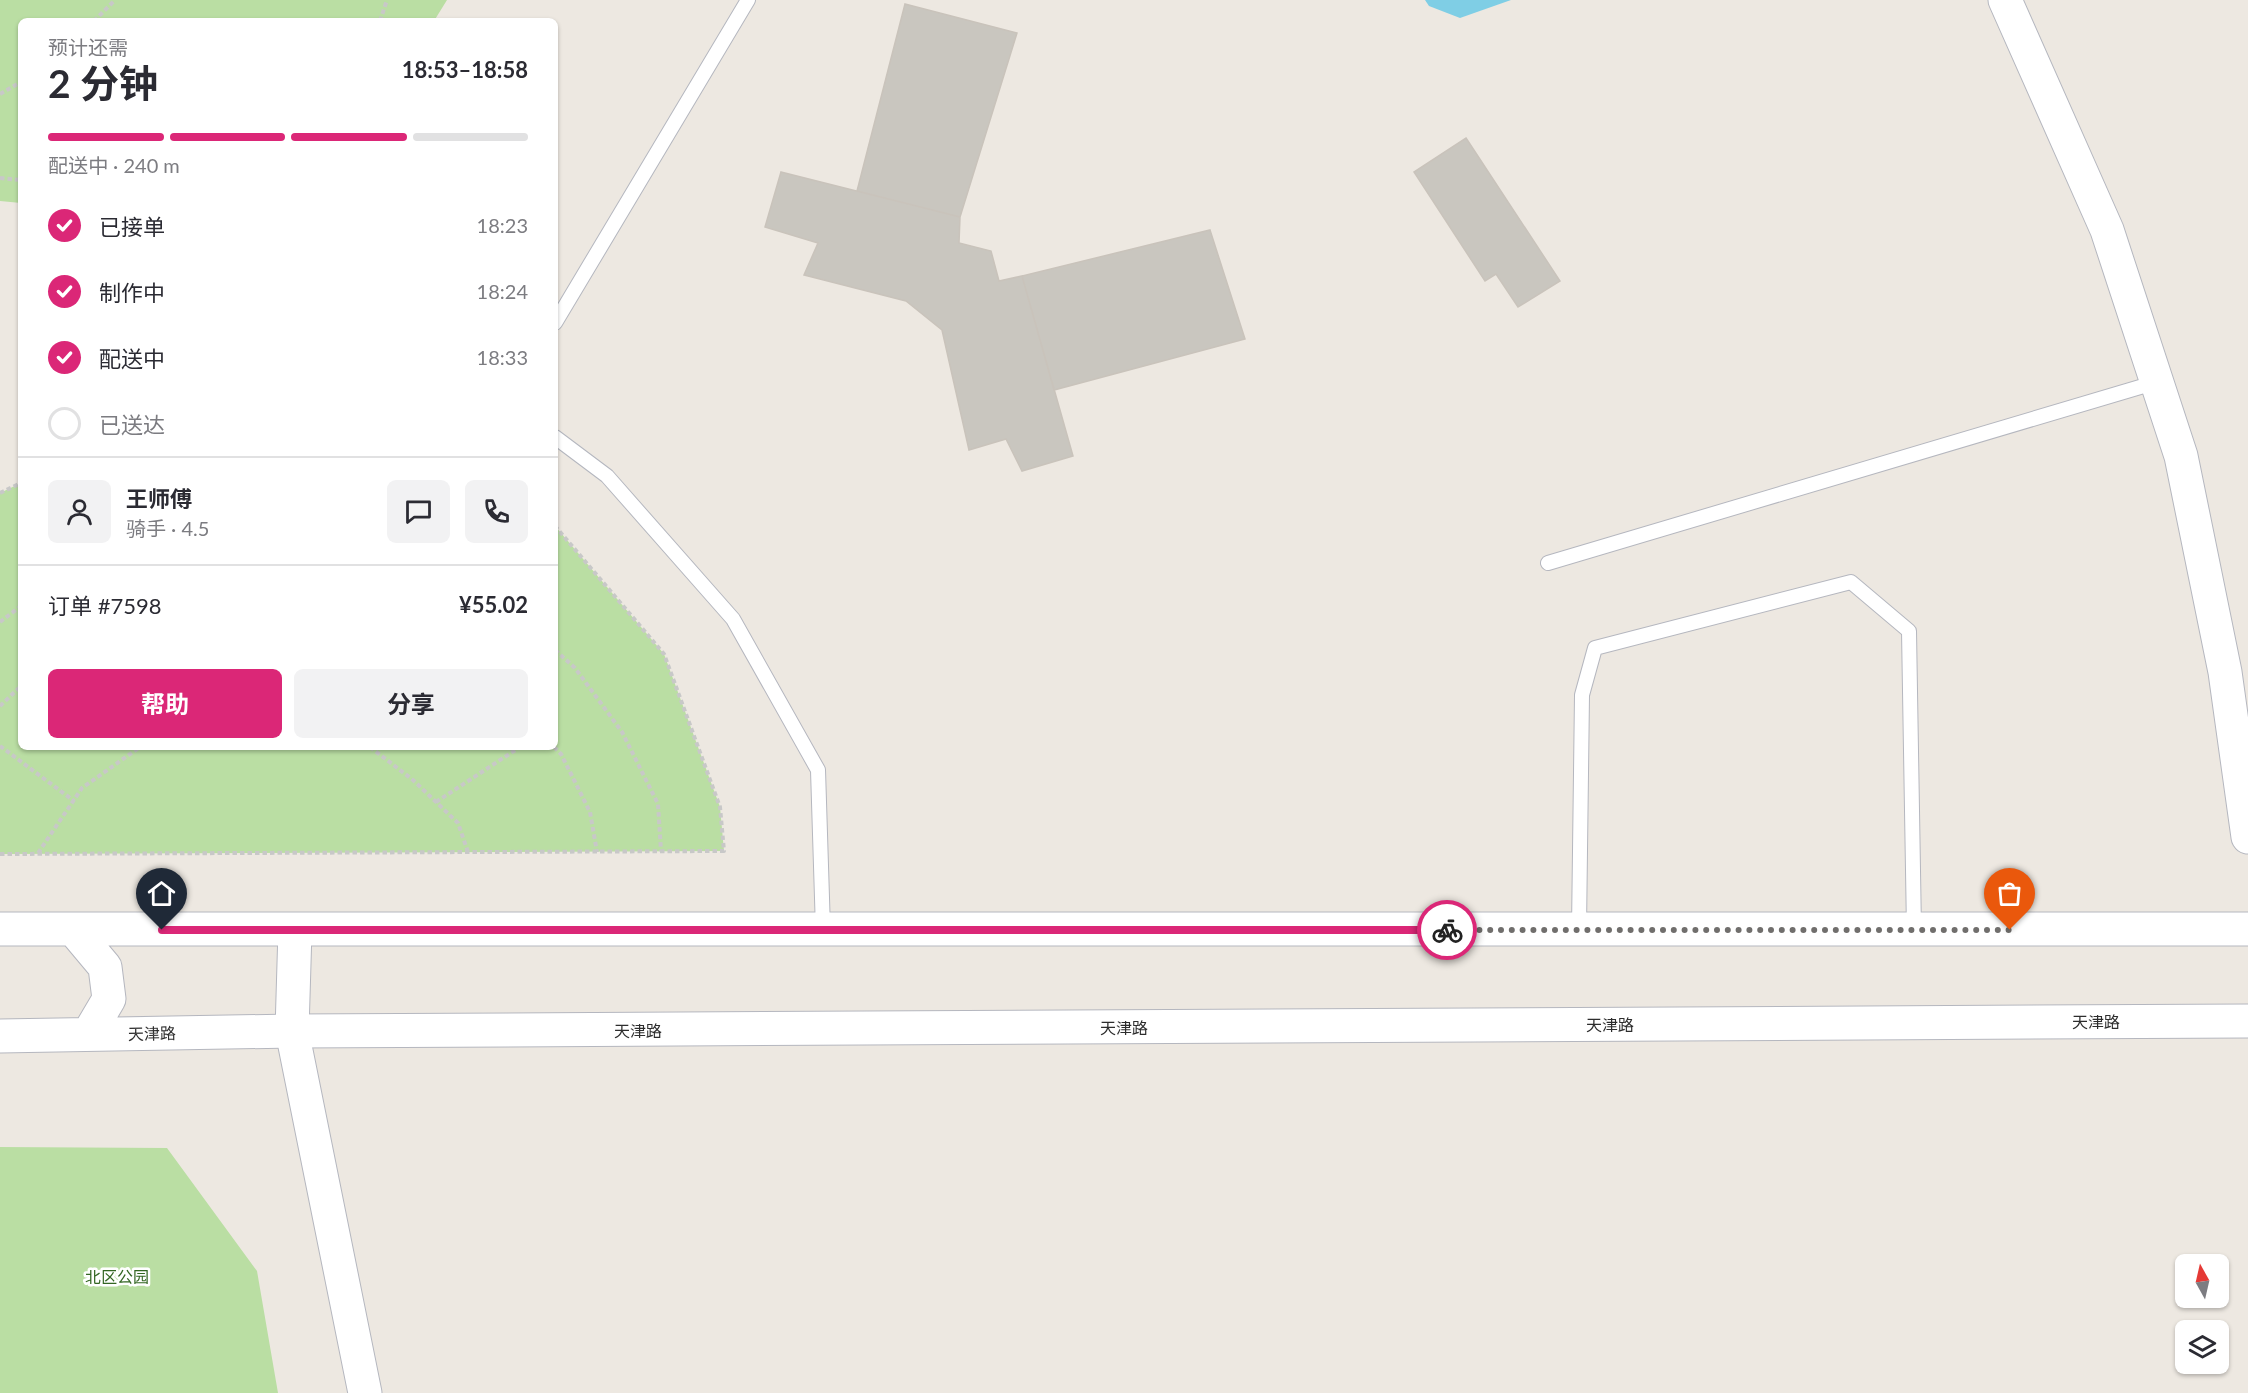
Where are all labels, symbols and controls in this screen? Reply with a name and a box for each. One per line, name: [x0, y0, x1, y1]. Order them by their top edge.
text: 预计还需: [48, 35, 128, 59]
text: 18:53–18:58: [402, 56, 528, 83]
text: 2 分钟: [48, 60, 158, 106]
text: 配送中 · 240 m: [48, 153, 180, 177]
icon: check: [48, 209, 81, 242]
text: 已接单: [99, 213, 165, 240]
text: 18:23: [477, 213, 528, 237]
icon: check: [48, 275, 81, 308]
text: 制作中: [99, 279, 165, 306]
text: 18:24: [477, 279, 528, 303]
icon: check: [48, 341, 81, 374]
text: 配送中: [99, 345, 165, 372]
text: 18:33: [477, 345, 528, 369]
text: 已送达: [99, 411, 165, 438]
button: person: [48, 480, 111, 543]
button: chat: [387, 480, 450, 543]
button: phone: [465, 480, 528, 543]
text: 王师傅: [126, 485, 192, 512]
text: 骑手 · 4.5: [126, 516, 209, 540]
text: ¥55.02: [459, 591, 528, 618]
text: 订单 #7598: [48, 592, 161, 619]
button: 帮助: [48, 669, 282, 738]
button: 分享: [294, 669, 528, 738]
pin: [136, 868, 187, 930]
pin: [1984, 868, 2035, 930]
icon: home: [145, 877, 178, 910]
icon: bag: [1993, 877, 2026, 910]
courier: [1417, 900, 1477, 960]
icon: bike: [1431, 914, 1464, 947]
street label: 天津路: [2072, 1012, 2120, 1031]
street label: 天津路: [1586, 1015, 1634, 1034]
street label: 天津路: [1100, 1018, 1148, 1037]
street label: 天津路: [614, 1021, 662, 1040]
street label: 天津路: [128, 1023, 176, 1043]
north arrow: [2175, 1254, 2229, 1308]
map controls: [2175, 1254, 2229, 1374]
park label: 北区公园: [85, 1267, 149, 1286]
button: layers: [2175, 1320, 2229, 1374]

